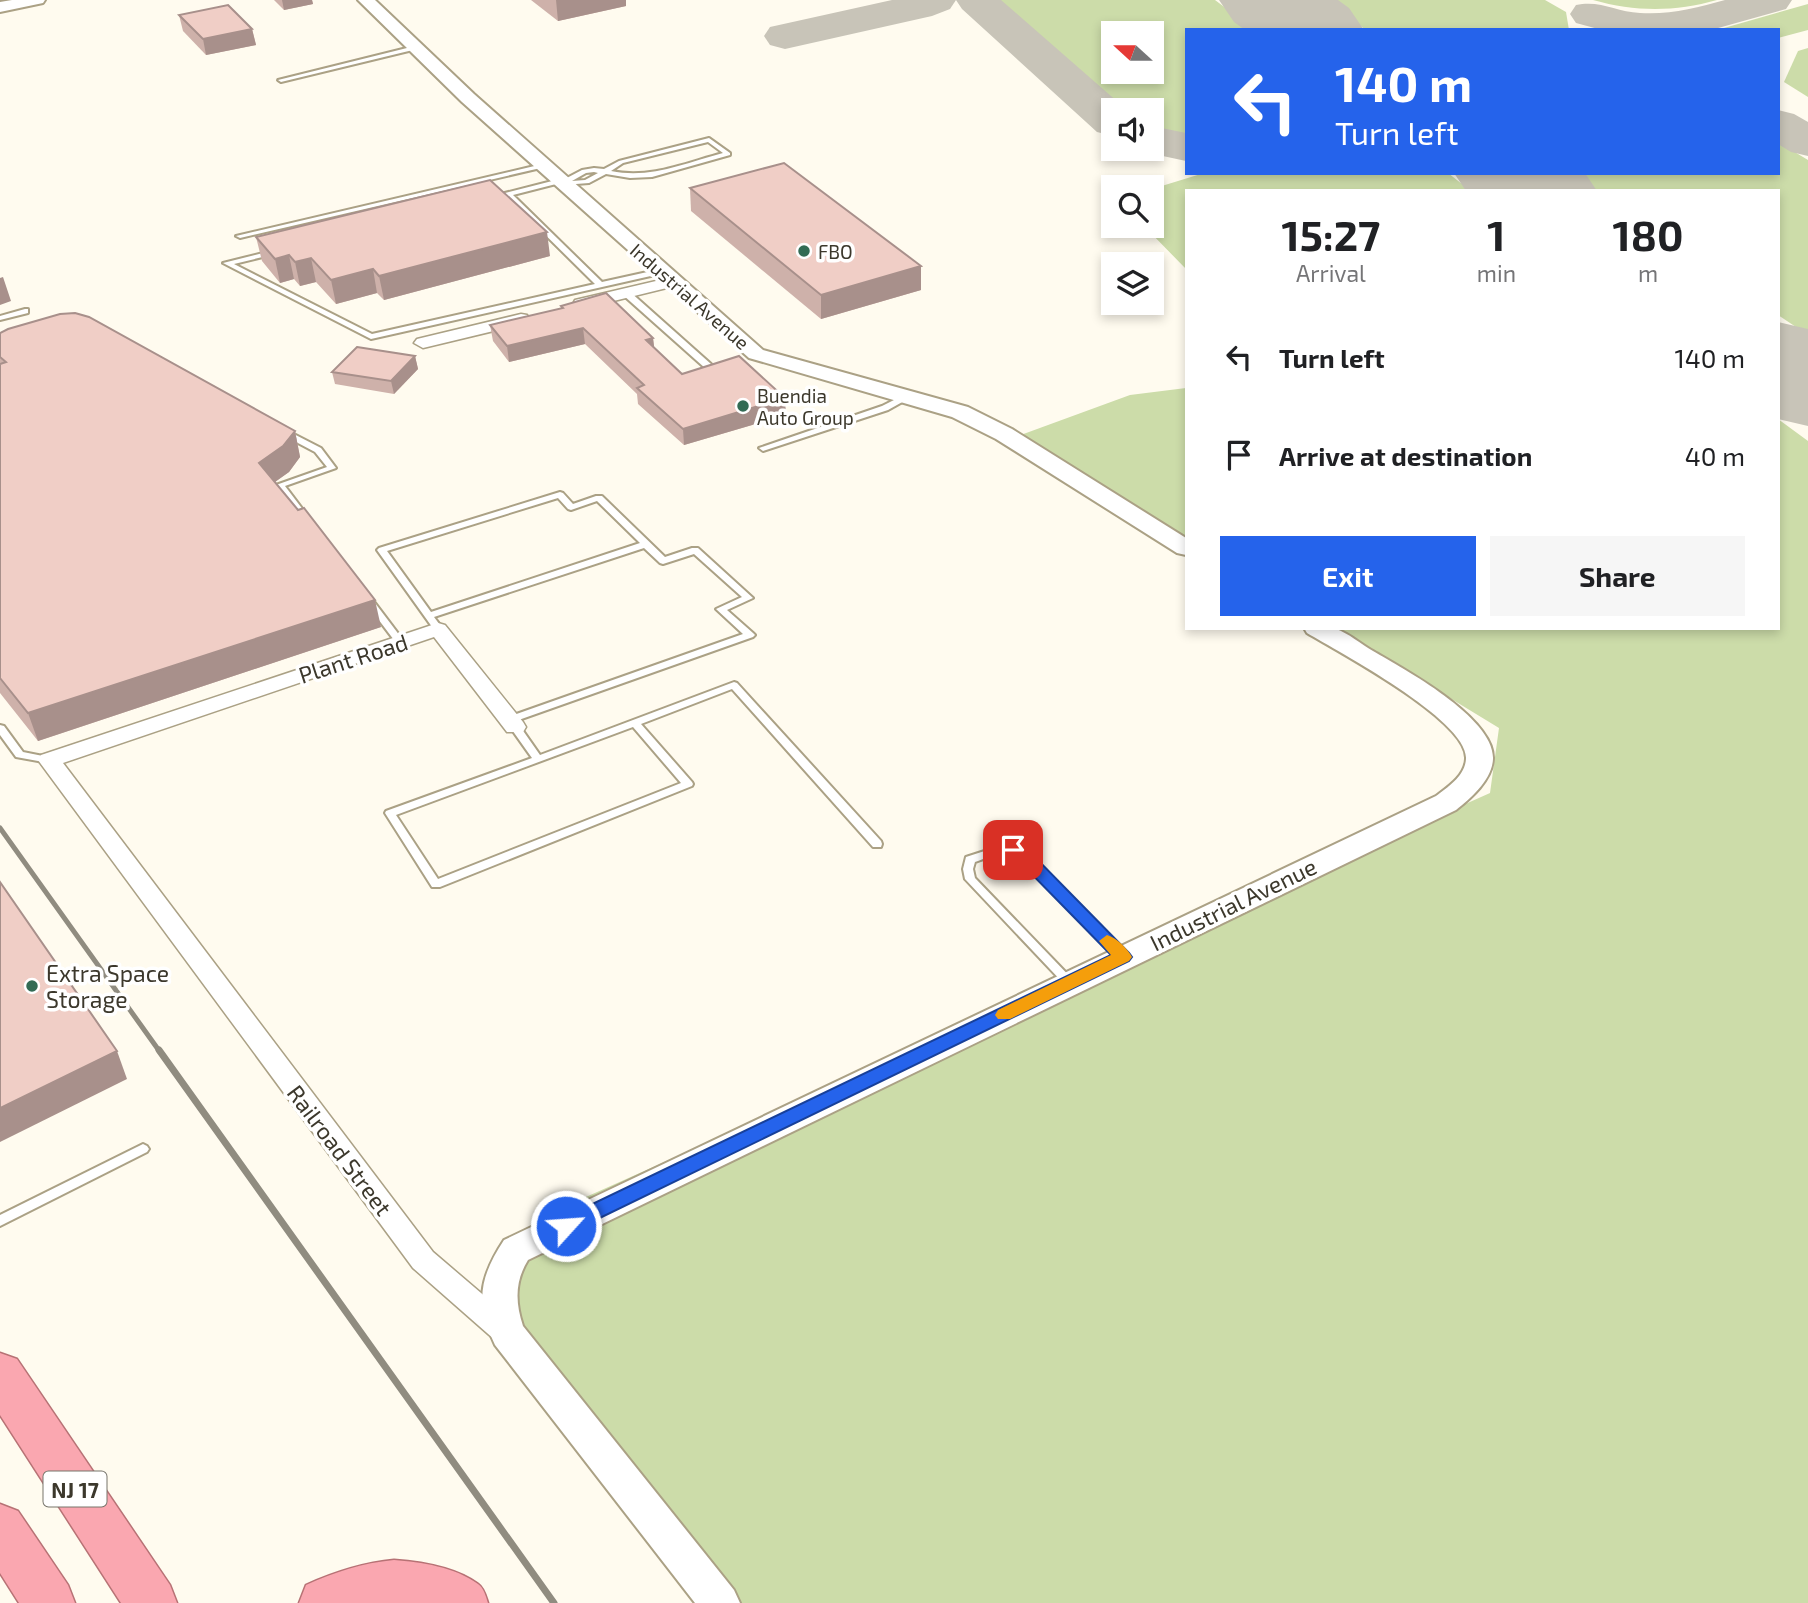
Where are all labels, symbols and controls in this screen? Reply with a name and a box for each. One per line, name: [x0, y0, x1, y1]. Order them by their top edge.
north arrow: [1101, 21, 1164, 84]
map controls: [1101, 21, 1164, 315]
text: 140 m: [1335, 53, 1472, 112]
icon: left: [1220, 56, 1311, 147]
button: sound: [1101, 98, 1164, 161]
text: Turn left: [1335, 113, 1459, 151]
button: search: [1101, 175, 1164, 238]
text: 15:27: [1282, 209, 1380, 259]
text: 1: [1487, 209, 1506, 259]
text: 180: [1613, 209, 1683, 259]
street label: Industrial Avenue: [626, 238, 754, 354]
place label: FBO: [818, 240, 853, 263]
marker: FBO: [796, 243, 812, 259]
button: layers: [1101, 252, 1164, 315]
text: Arrival: [1296, 259, 1366, 287]
text: min: [1477, 259, 1516, 287]
text: m: [1638, 259, 1658, 287]
icon: left: [1220, 338, 1258, 376]
text: Turn left: [1279, 342, 1385, 373]
text: 140 m: [1674, 342, 1745, 373]
place label: Buendia Auto Group: [757, 384, 854, 429]
marker: Buendia Auto Group: [735, 398, 751, 414]
icon: arrive: [1220, 436, 1258, 474]
text: Arrive at destination: [1279, 440, 1532, 471]
text: 40 m: [1685, 440, 1745, 471]
button: Exit: [1220, 536, 1476, 616]
button: Share: [1490, 536, 1745, 616]
street label: Plant Road: [295, 627, 411, 689]
pin: [983, 820, 1043, 880]
icon: arrive: [994, 831, 1032, 869]
street label: Industrial Avenue: [1145, 852, 1321, 956]
place label: Extra Space Storage: [46, 959, 169, 1013]
marker: Extra Space Storage: [24, 978, 40, 994]
street label: Railroad Street: [282, 1079, 398, 1221]
position arrow: [529, 1189, 603, 1263]
road number: NJ 17: [43, 1472, 106, 1506]

